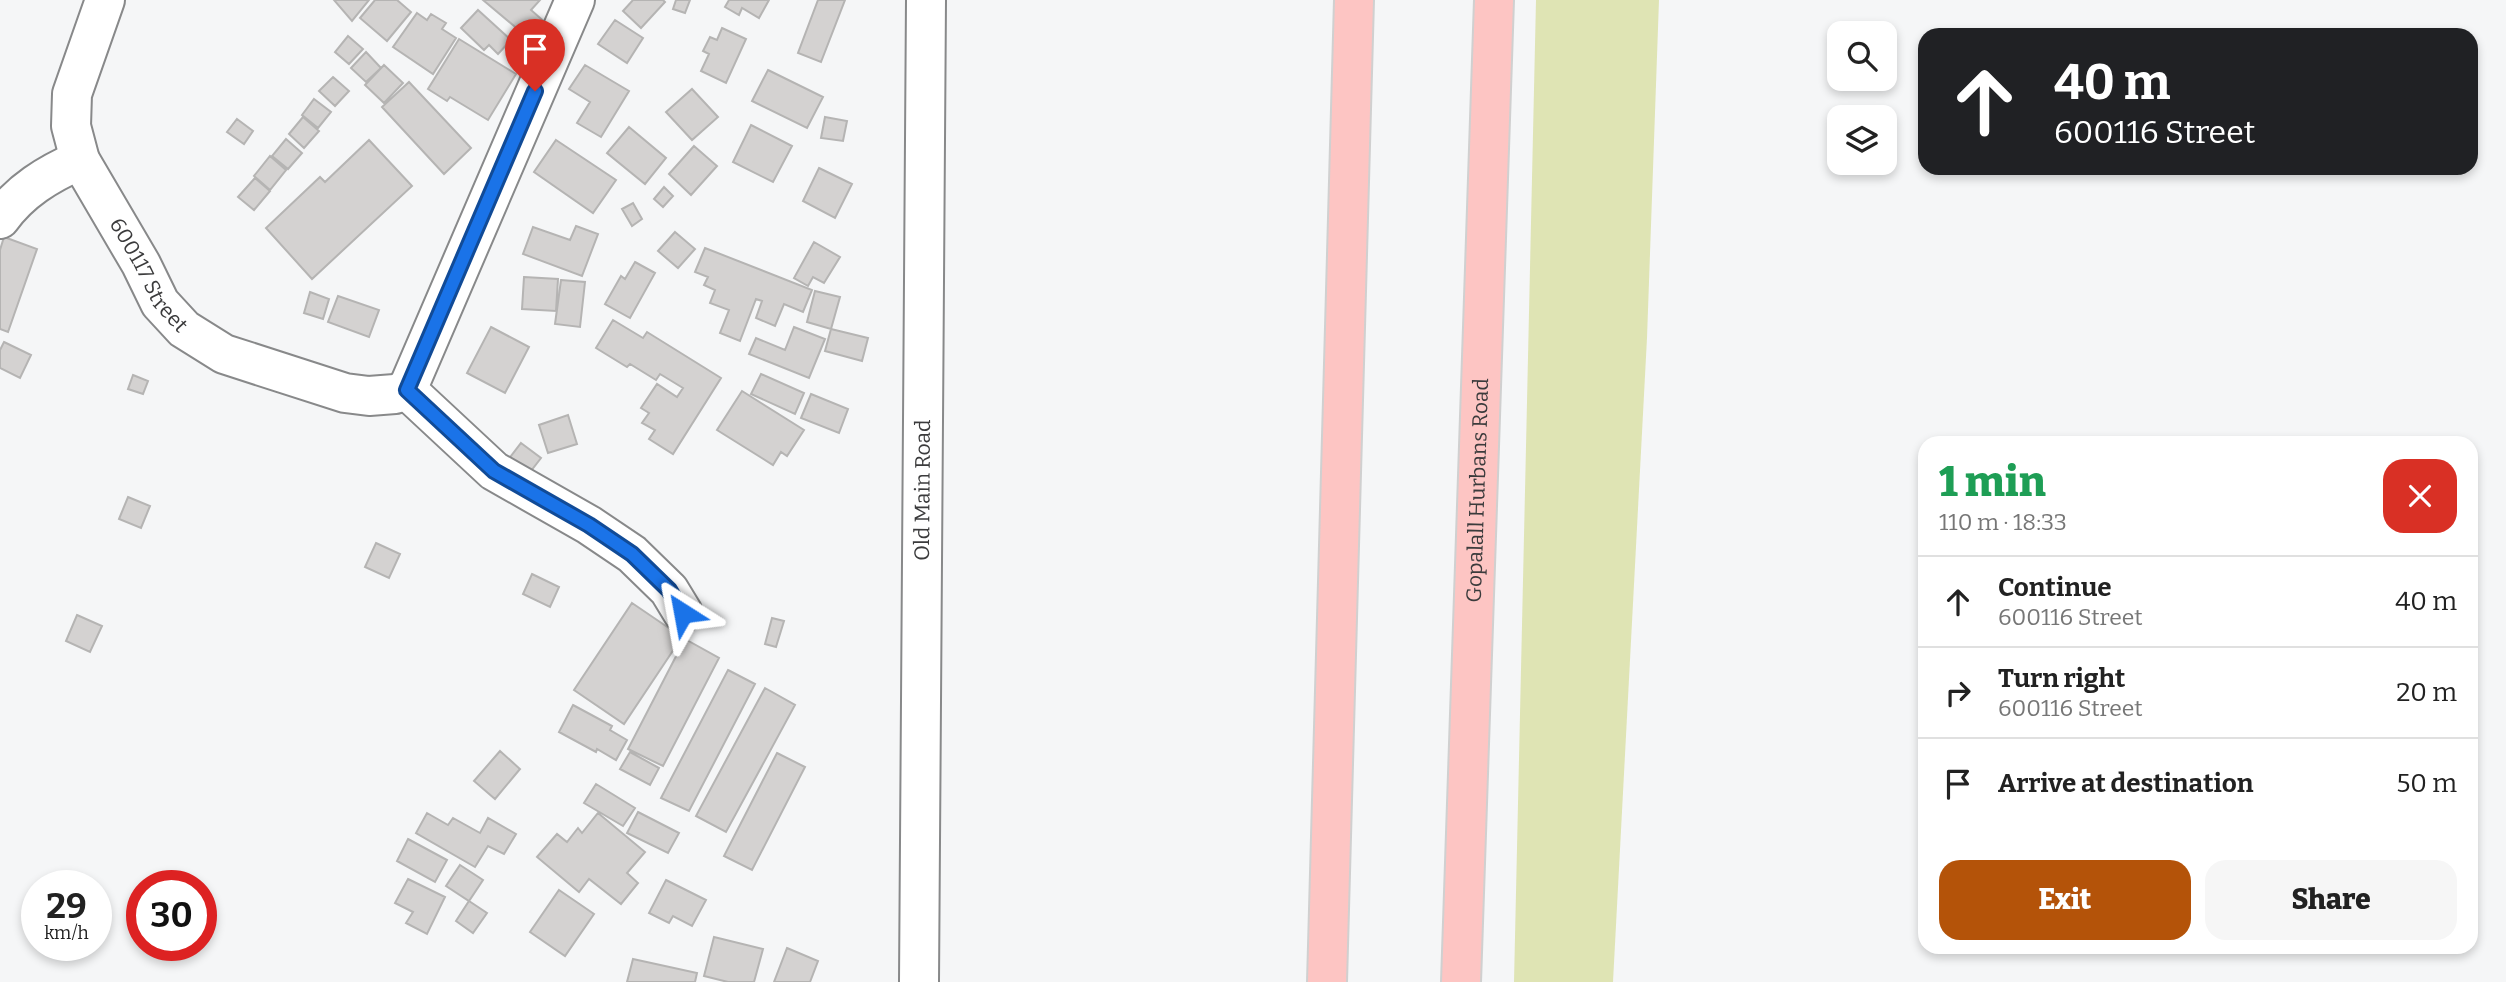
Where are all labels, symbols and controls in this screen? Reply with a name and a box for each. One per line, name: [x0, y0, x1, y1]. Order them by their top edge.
pin: [505, 19, 565, 91]
map controls: [1827, 21, 1897, 175]
button: search: [1827, 21, 1897, 91]
icon: arrive: [516, 30, 554, 68]
text: 40 m: [2054, 53, 2171, 112]
icon: ahead: [1939, 56, 2030, 147]
button: layers: [1827, 105, 1897, 175]
text: 600116 Street: [2054, 113, 2255, 151]
street label: 600117 Street: [104, 213, 194, 338]
street label: Gopalall Hurbans Road: [1461, 378, 1494, 603]
street label: Old Main Road: [909, 419, 936, 561]
text: 1 min: [1939, 457, 2046, 507]
button: close: [2383, 459, 2457, 533]
text: 110 m · 18:33: [1939, 508, 2067, 536]
text: Continue: [1998, 572, 2112, 603]
position arrow: [646, 576, 720, 650]
icon: ahead: [1939, 583, 1977, 621]
text: 40 m: [2395, 586, 2457, 617]
text: 600116 Street: [1998, 603, 2143, 631]
text: Turn right: [1998, 663, 2125, 694]
icon: right: [1939, 674, 1977, 712]
text: 20 m: [2396, 677, 2457, 708]
text: 600116 Street: [1998, 694, 2143, 722]
icon: arrive: [1939, 765, 1977, 803]
text: Arrive at destination: [1998, 768, 2253, 799]
text: 50 m: [2396, 768, 2457, 799]
button: Exit: [1939, 860, 2191, 940]
button: Share: [2205, 860, 2457, 940]
speed limit sign: 30: [126, 870, 217, 961]
text: 29: [46, 885, 87, 927]
text: km/h: [44, 922, 89, 944]

